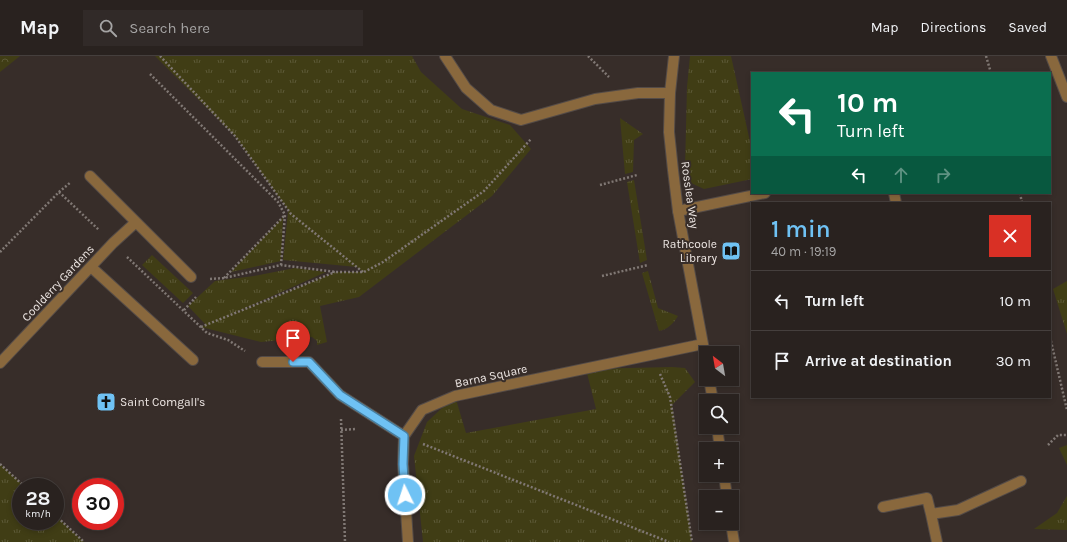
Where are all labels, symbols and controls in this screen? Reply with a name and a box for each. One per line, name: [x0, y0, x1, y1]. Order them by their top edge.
search box: [83, 10, 363, 46]
text: Map: [20, 17, 59, 39]
icon: search: [97, 17, 119, 39]
text: Search here: [129, 19, 210, 37]
text: Map: [871, 19, 899, 36]
text: Directions: [921, 19, 986, 36]
text: Saved: [1008, 19, 1047, 36]
text: 10 m: [837, 86, 898, 119]
icon: left: [771, 88, 823, 140]
text: Turn left: [837, 120, 905, 142]
street label: Rosslea Way: [678, 160, 702, 230]
icon: left: [848, 164, 870, 186]
icon: ahead: [890, 164, 912, 186]
icon: right: [932, 164, 954, 186]
text: 1 min: [771, 215, 831, 243]
button: close: [989, 215, 1031, 257]
place label: Rathcoole Library: [662, 237, 717, 265]
library icon: Rathcoole Library: [720, 240, 742, 262]
street label: Coolderry Gardens: [19, 242, 97, 324]
text: 40 m · 19:19: [771, 244, 836, 259]
icon: left: [771, 290, 793, 312]
text: Turn left: [805, 292, 864, 310]
text: 10 m: [1000, 292, 1031, 310]
pin: [276, 321, 310, 362]
icon: arrive: [282, 327, 304, 349]
north arrow: [699, 346, 739, 386]
map controls: [699, 346, 739, 530]
icon: arrive: [771, 350, 793, 372]
text: Arrive at destination: [805, 352, 952, 370]
text: 30 m: [996, 352, 1031, 370]
street label: Barna Square: [453, 361, 529, 391]
church icon: Saint Comgall's: [95, 391, 117, 413]
button: search: [699, 394, 739, 434]
place label: Saint Comgall's: [120, 395, 205, 409]
button: +: [699, 442, 739, 482]
position arrow: [384, 474, 426, 516]
speed limit sign: 30: [72, 478, 124, 530]
text: 28: [25, 487, 51, 510]
button: −: [699, 490, 739, 530]
text: km/h: [25, 508, 51, 520]

